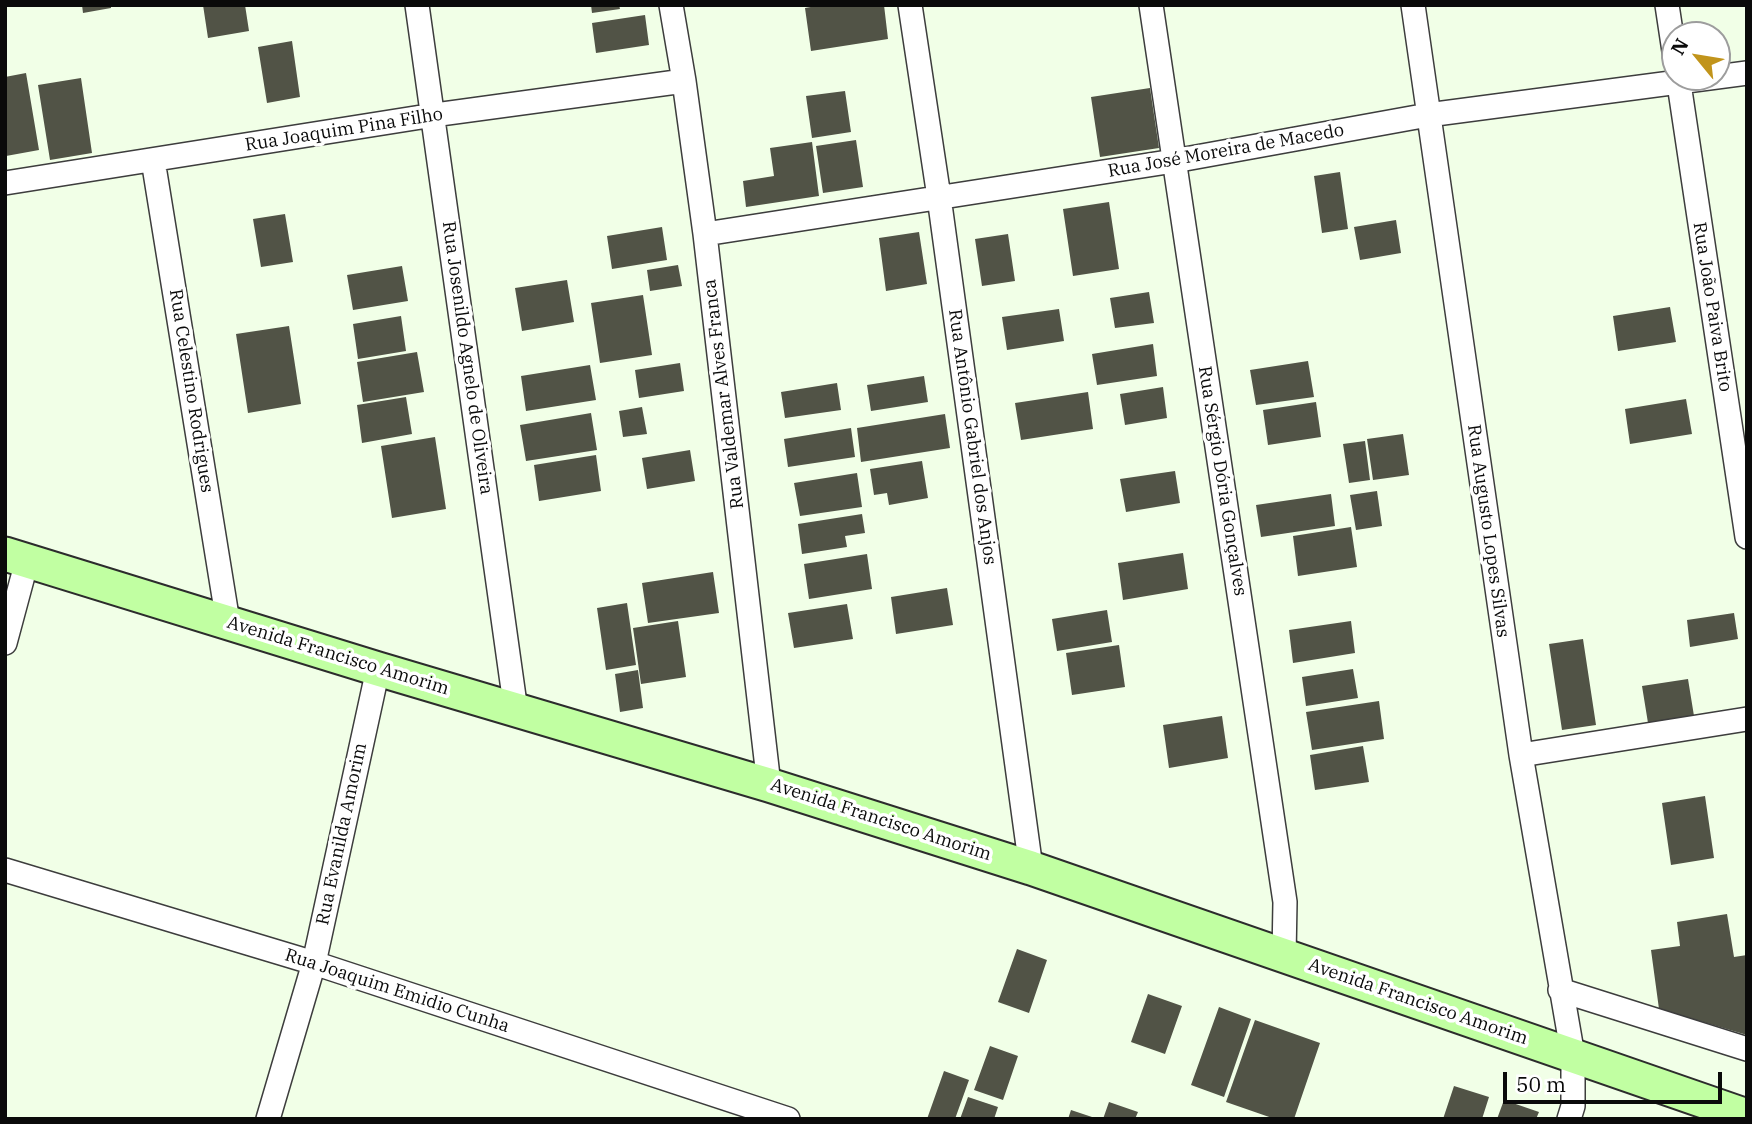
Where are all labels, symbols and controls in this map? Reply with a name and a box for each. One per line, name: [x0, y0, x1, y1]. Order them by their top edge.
north arrow: [1661, 21, 1731, 91]
text: N: [1665, 34, 1694, 59]
street label: Rua Joaquim Pina Filho: [244, 104, 444, 156]
street label: Rua José Moreira de Macedo: [1106, 120, 1346, 182]
street label: Rua Josenildo Agnelo de Oliveira: [437, 220, 497, 496]
street label: Rua João Paiva Brito: [1688, 220, 1736, 394]
street label: Rua Valdemar Alves Franca: [699, 278, 749, 510]
street label: Rua Celestino Rodrigues: [164, 288, 218, 494]
street label: Rua Antônio Gabriel dos Anjos: [943, 308, 1001, 566]
street label: Rua Sérgio Dória Gonçalves: [1193, 364, 1251, 598]
street label: Rua Augusto Lopes Silvas: [1462, 423, 1514, 639]
street label: Avenida Francisco Amorim: [224, 612, 452, 700]
street label: Rua Evanilda Amorim: [312, 741, 372, 927]
street label: Avenida Francisco Amorim: [768, 774, 994, 866]
street label: Rua Joaquim Emidio Cunha: [282, 944, 512, 1038]
street label: Avenida Francisco Amorim: [1305, 954, 1531, 1050]
scale bar: [1507, 1058, 1726, 1102]
text: 50 m: [1516, 1070, 1566, 1098]

